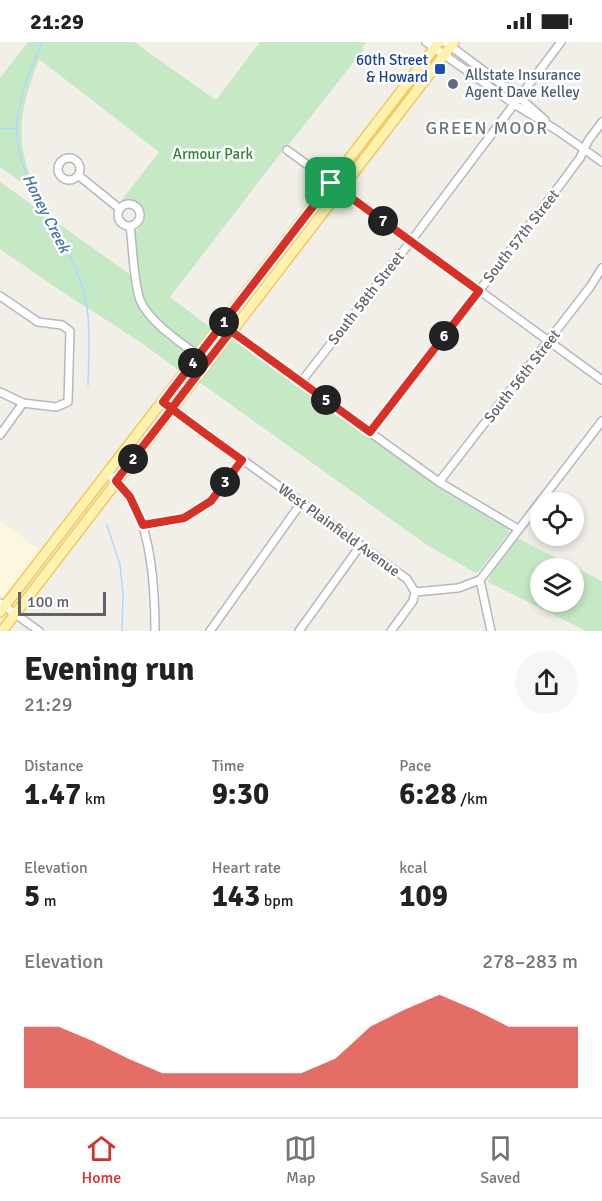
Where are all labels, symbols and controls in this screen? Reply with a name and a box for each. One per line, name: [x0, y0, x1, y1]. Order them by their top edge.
text: 21:29: [30, 8, 84, 35]
place label: 60th Street & Howard: [356, 51, 428, 86]
marker: 60th Street & Howard: [433, 62, 447, 76]
place label: Allstate Insurance Agent Dave Kelley: [465, 66, 581, 101]
marker: Allstate Insurance Agent Dave Kelley: [446, 77, 460, 91]
district label: GREEN MOOR: [426, 117, 548, 139]
park label: Armour Park: [173, 145, 254, 163]
pin: [305, 157, 356, 208]
icon: arrive: [314, 166, 347, 199]
water label: Honey Creek: [18, 171, 75, 258]
street label: South 57th Street: [479, 186, 563, 286]
pin: 7: [368, 206, 398, 236]
text: 7: [379, 211, 387, 231]
street label: South 58th Street: [324, 248, 408, 348]
pin: 1: [209, 307, 239, 337]
text: 1: [220, 312, 228, 332]
pin: 6: [429, 321, 459, 351]
text: 6: [440, 326, 448, 346]
street label: South 56th Street: [480, 326, 564, 426]
pin: 4: [178, 348, 208, 378]
text: 4: [189, 353, 197, 373]
pin: 5: [311, 385, 341, 415]
text: 5: [322, 390, 330, 410]
pin: 2: [118, 444, 148, 474]
text: 2: [129, 449, 137, 469]
pin: 3: [210, 467, 240, 497]
text: 3: [221, 472, 229, 492]
street label: West Plainfield Avenue: [275, 480, 403, 580]
map controls: [530, 492, 584, 612]
button: locate: [530, 492, 584, 546]
button: layers: [530, 558, 584, 612]
scale bar: [18, 589, 106, 616]
text: 100 m: [27, 592, 69, 612]
text: Evening run: [24, 649, 194, 690]
button: share: [515, 651, 578, 714]
text: 21:29: [24, 692, 73, 717]
text: Distance: [24, 756, 84, 776]
text: Time: [212, 756, 245, 776]
text: Pace: [399, 756, 432, 776]
text: 1.47: [24, 776, 81, 813]
text: 9:30: [212, 776, 269, 813]
text: 6:28: [399, 776, 457, 813]
text: km: [81, 789, 106, 809]
text: /km: [457, 789, 488, 809]
text: Elevation: [24, 858, 88, 878]
text: Heart rate: [212, 858, 281, 878]
text: kcal: [399, 858, 427, 878]
text: 5: [24, 878, 40, 915]
text: 143: [212, 878, 260, 915]
text: 109: [399, 878, 448, 915]
text: m: [40, 891, 56, 911]
text: bpm: [260, 891, 293, 911]
text: Elevation: [24, 949, 104, 974]
text: 278–283 m: [482, 949, 578, 974]
tab: Home: [81, 1132, 121, 1188]
tab: Map: [284, 1132, 317, 1188]
tab: Saved: [480, 1132, 521, 1188]

